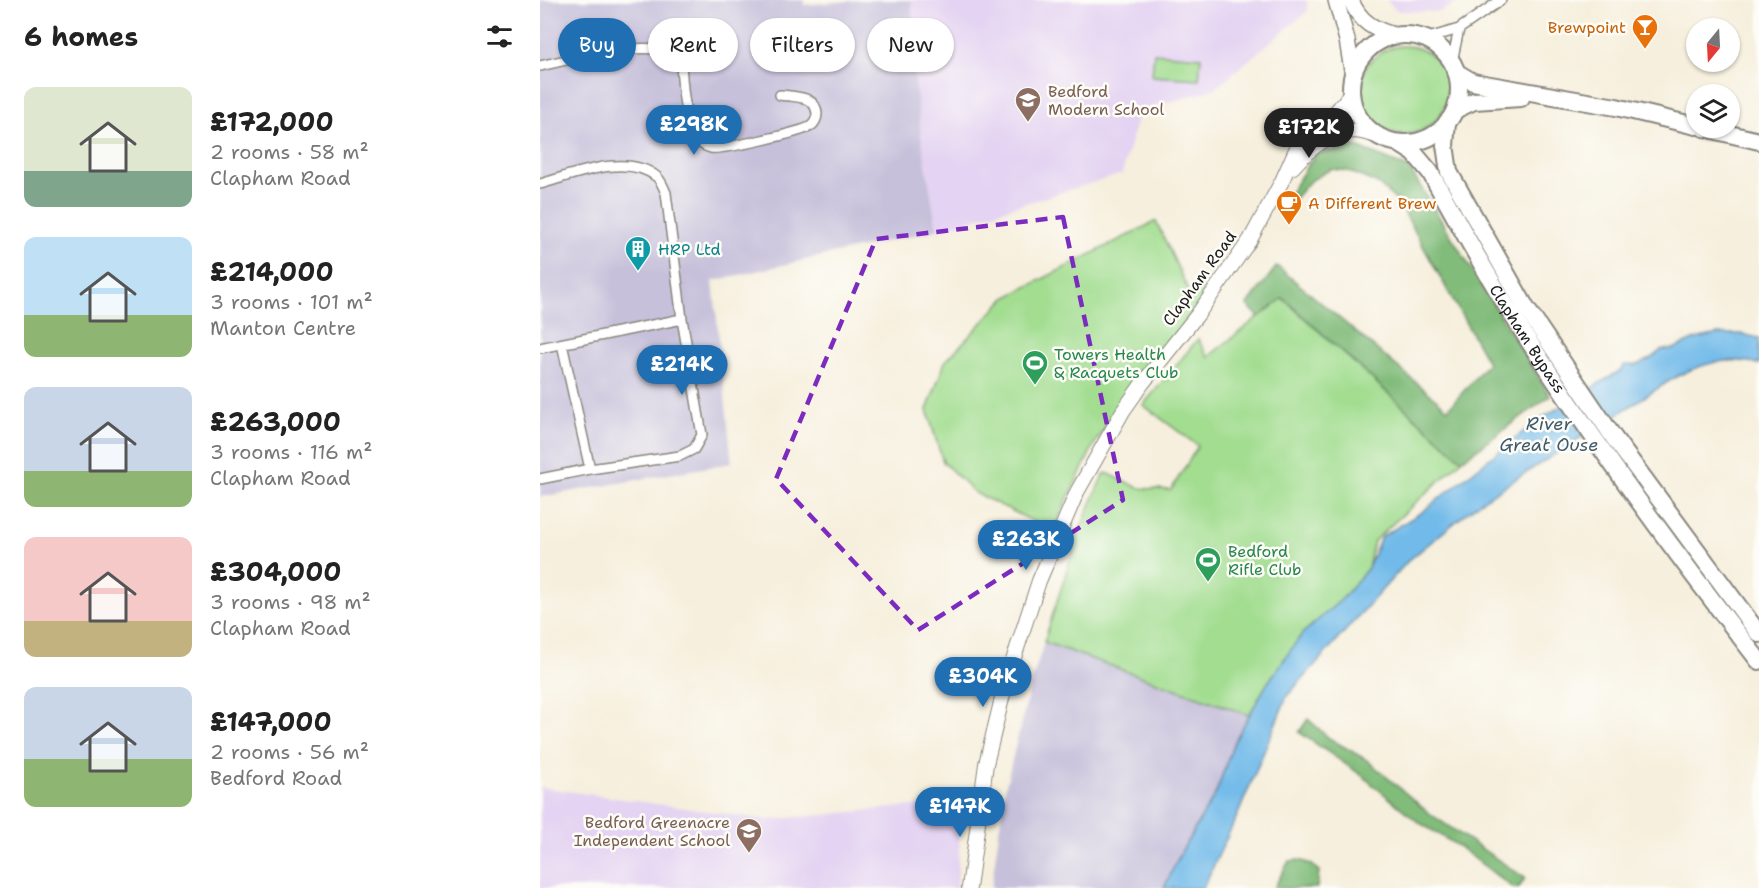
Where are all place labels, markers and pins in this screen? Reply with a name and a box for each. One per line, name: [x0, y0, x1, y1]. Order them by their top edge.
bar icon: Brewpoint: [1630, 12, 1660, 50]
place label: Brewpoint: [1548, 17, 1626, 38]
place label: Bedford Modern School: [1048, 81, 1164, 120]
school or university icon: Bedford Modern School: [1013, 85, 1043, 123]
pin: £298K: [652, 105, 736, 156]
pin: £172K: [1267, 108, 1351, 159]
cafe icon: A Different Brew: [1274, 188, 1304, 226]
place label: A Different Brew: [1308, 193, 1436, 214]
building icon: HRP Ltd: [623, 234, 653, 272]
place label: HRP Ltd: [658, 239, 721, 260]
place label: Towers Health & Racquets Club: [1054, 344, 1178, 383]
pin: £214K: [640, 345, 724, 396]
sports icon: Towers Health & Racquets Club: [1020, 348, 1050, 386]
pin: £263K: [984, 520, 1068, 571]
place label: Bedford Rifle Club: [1228, 541, 1301, 580]
sports icon: Bedford Rifle Club: [1193, 545, 1223, 583]
pin: £304K: [941, 657, 1025, 708]
pin: £147K: [918, 787, 1002, 838]
place label: Bedford Greenacre Independent School: [574, 812, 730, 851]
school or university icon: Bedford Greenacre Independent School: [734, 816, 764, 854]

